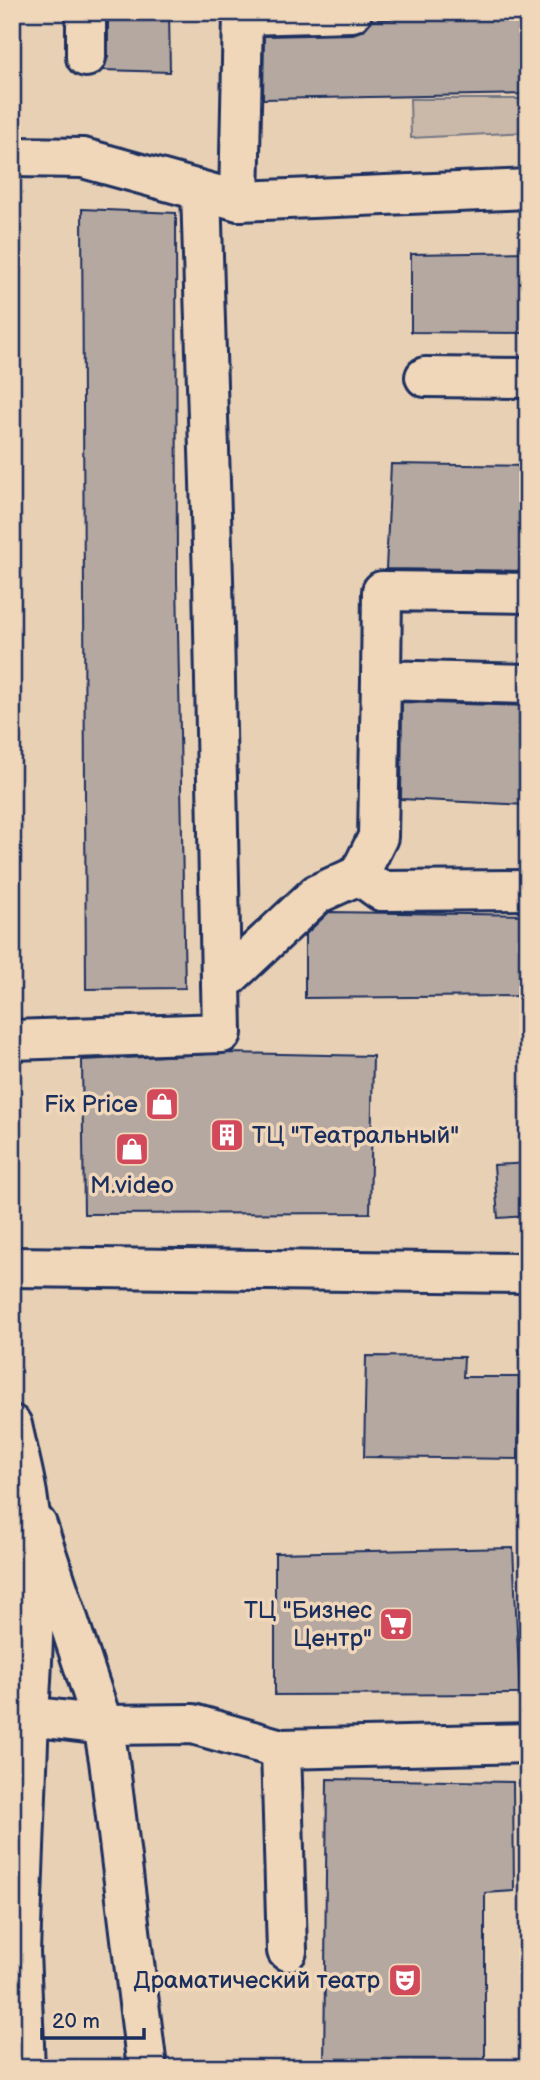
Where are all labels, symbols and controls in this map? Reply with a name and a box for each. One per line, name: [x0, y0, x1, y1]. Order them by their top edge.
shop icon: Fix Price: [143, 1085, 181, 1123]
place label: Fix Price: [44, 1090, 138, 1119]
building icon: ТЦ "Театральный": [208, 1116, 246, 1154]
place label: ТЦ "Театральный": [252, 1121, 459, 1150]
shop icon: M.video: [113, 1130, 151, 1168]
place label: M.video: [90, 1171, 174, 1200]
place label: ТЦ "Бизнес Центр": [244, 1596, 372, 1653]
supermarket icon: ТЦ "Бизнес Центр": [377, 1605, 415, 1643]
theatre icon: Драматический театр: [386, 1961, 424, 1999]
place label: Драматический театр: [133, 1966, 380, 1995]
scale bar: [42, 1996, 144, 2040]
text: 20 m: [52, 2009, 100, 2034]

